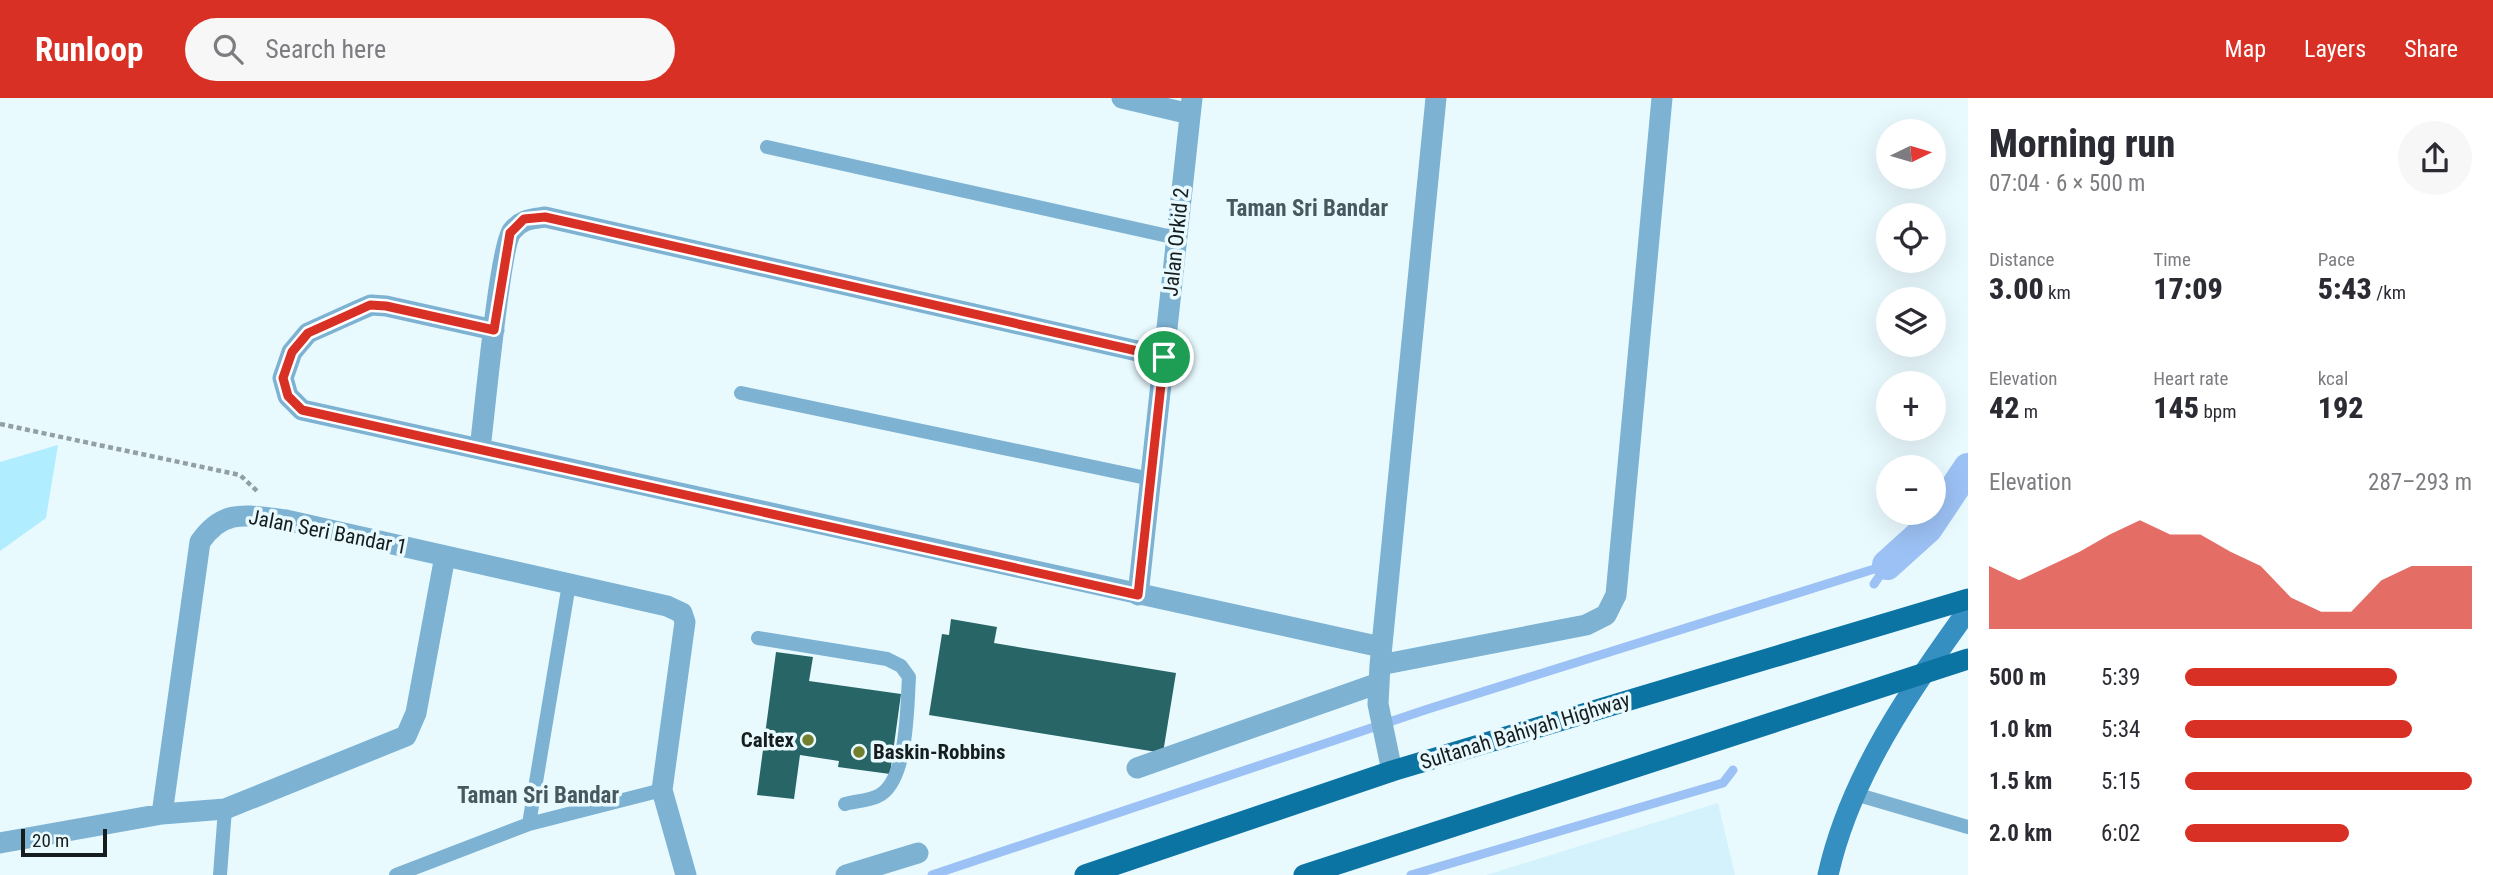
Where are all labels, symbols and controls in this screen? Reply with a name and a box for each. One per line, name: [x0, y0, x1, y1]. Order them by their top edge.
search box: [185, 18, 675, 81]
text: Runloop: [35, 30, 143, 69]
icon: search: [209, 30, 247, 68]
text: Search here: [265, 34, 386, 64]
text: Map: [2225, 35, 2266, 63]
text: Layers: [2304, 35, 2366, 63]
text: Share: [2404, 35, 2458, 63]
north arrow: [1876, 119, 1946, 189]
map controls: [1876, 119, 1946, 525]
button: share: [2398, 121, 2472, 195]
text: Morning run: [1989, 122, 2175, 166]
text: 07:04 · 6 × 500 m: [1989, 170, 2145, 197]
street label: Jalan Orkid 2: [1158, 187, 1194, 297]
district label: Taman Sri Bandar: [1226, 195, 1388, 222]
button: locate: [1876, 203, 1946, 273]
text: Distance: [1989, 248, 2054, 271]
text: Time: [2153, 248, 2191, 271]
text: Pace: [2318, 248, 2355, 271]
text: 3.00: [1989, 271, 2044, 306]
text: 17:09: [2153, 271, 2223, 306]
text: 5:43: [2318, 271, 2372, 306]
text: km: [2044, 281, 2071, 304]
text: /km: [2372, 281, 2406, 304]
button: layers: [1876, 287, 1946, 357]
pin: [1134, 327, 1194, 387]
icon: arrive: [1145, 338, 1183, 376]
text: Elevation: [1989, 367, 2057, 390]
text: Heart rate: [2153, 367, 2228, 390]
text: kcal: [2318, 367, 2348, 390]
button: +: [1876, 371, 1946, 441]
text: 42: [1989, 390, 2020, 425]
text: 145: [2153, 390, 2199, 425]
text: 192: [2318, 390, 2363, 425]
text: m: [2020, 400, 2038, 423]
text: bpm: [2199, 400, 2236, 423]
button: −: [1876, 455, 1946, 525]
text: Elevation: [1989, 469, 2072, 496]
text: 287–293 m: [2368, 469, 2472, 496]
street label: Jalan Seri Bandar 1: [247, 505, 409, 559]
text: 500 m: [1989, 664, 2046, 691]
text: 5:39: [2101, 664, 2140, 691]
street label: Sultanah Bahiyah Highway: [1417, 688, 1633, 774]
text: 1.0 km: [1989, 716, 2052, 743]
text: 5:34: [2101, 716, 2140, 743]
place label: Caltex: [741, 728, 795, 752]
marker: Caltex: [800, 732, 816, 748]
place label: Baskin-Robbins: [873, 740, 1005, 764]
marker: Baskin-Robbins: [851, 744, 867, 760]
text: 1.5 km: [1989, 768, 2052, 795]
text: 5:15: [2101, 768, 2140, 795]
district label: Taman Sri Bandar: [457, 782, 619, 809]
text: 2.0 km: [1989, 820, 2052, 847]
text: 6:02: [2101, 820, 2140, 847]
scale bar: [21, 826, 107, 858]
text: 20 m: [32, 829, 69, 852]

